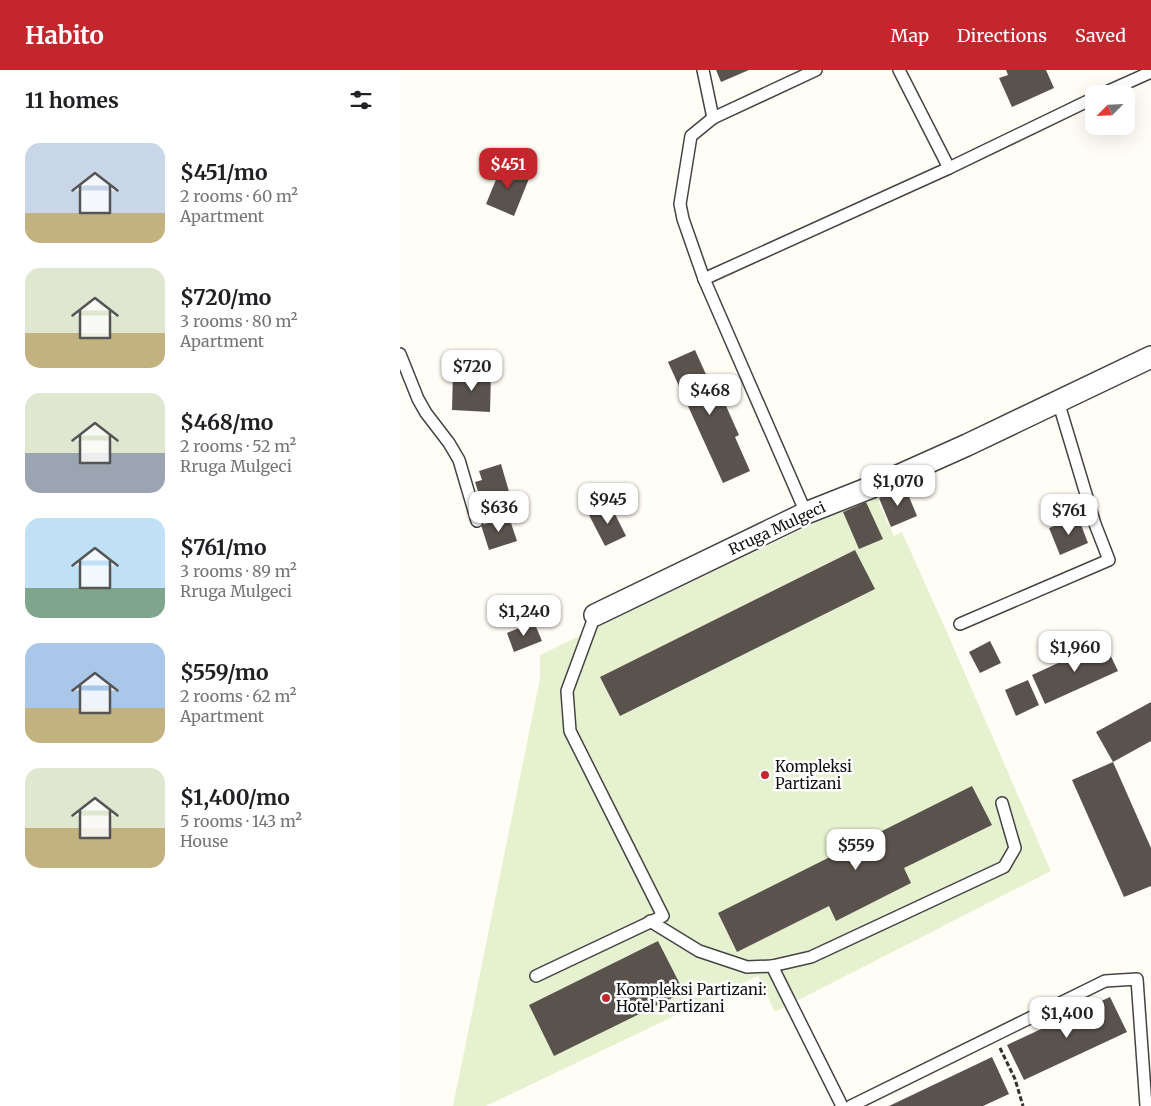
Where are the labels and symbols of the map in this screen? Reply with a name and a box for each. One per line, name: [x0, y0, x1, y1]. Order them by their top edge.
north arrow: [1085, 85, 1135, 135]
pin: $451: [478, 148, 538, 190]
pin: $720: [442, 350, 502, 392]
pin: $468: [680, 374, 740, 416]
pin: $1,070: [857, 464, 939, 507]
pin: $945: [578, 482, 638, 525]
pin: $636: [469, 490, 529, 533]
pin: $761: [1039, 494, 1099, 536]
street label: Rruga Mulgeci: [725, 497, 829, 559]
pin: $1,240: [483, 594, 565, 637]
pin: $1,960: [1034, 630, 1116, 673]
place label: Kompleksi Partizani: [775, 757, 852, 793]
marker: Kompleksi Partizani: [759, 769, 771, 781]
pin: $559: [826, 828, 886, 871]
place label: Kompleksi Partizani: Hotel Partizani: [616, 980, 767, 1016]
marker: Kompleksi Partizani: Hotel Partizani: [600, 992, 612, 1004]
pin: $1,400: [1026, 996, 1108, 1039]

